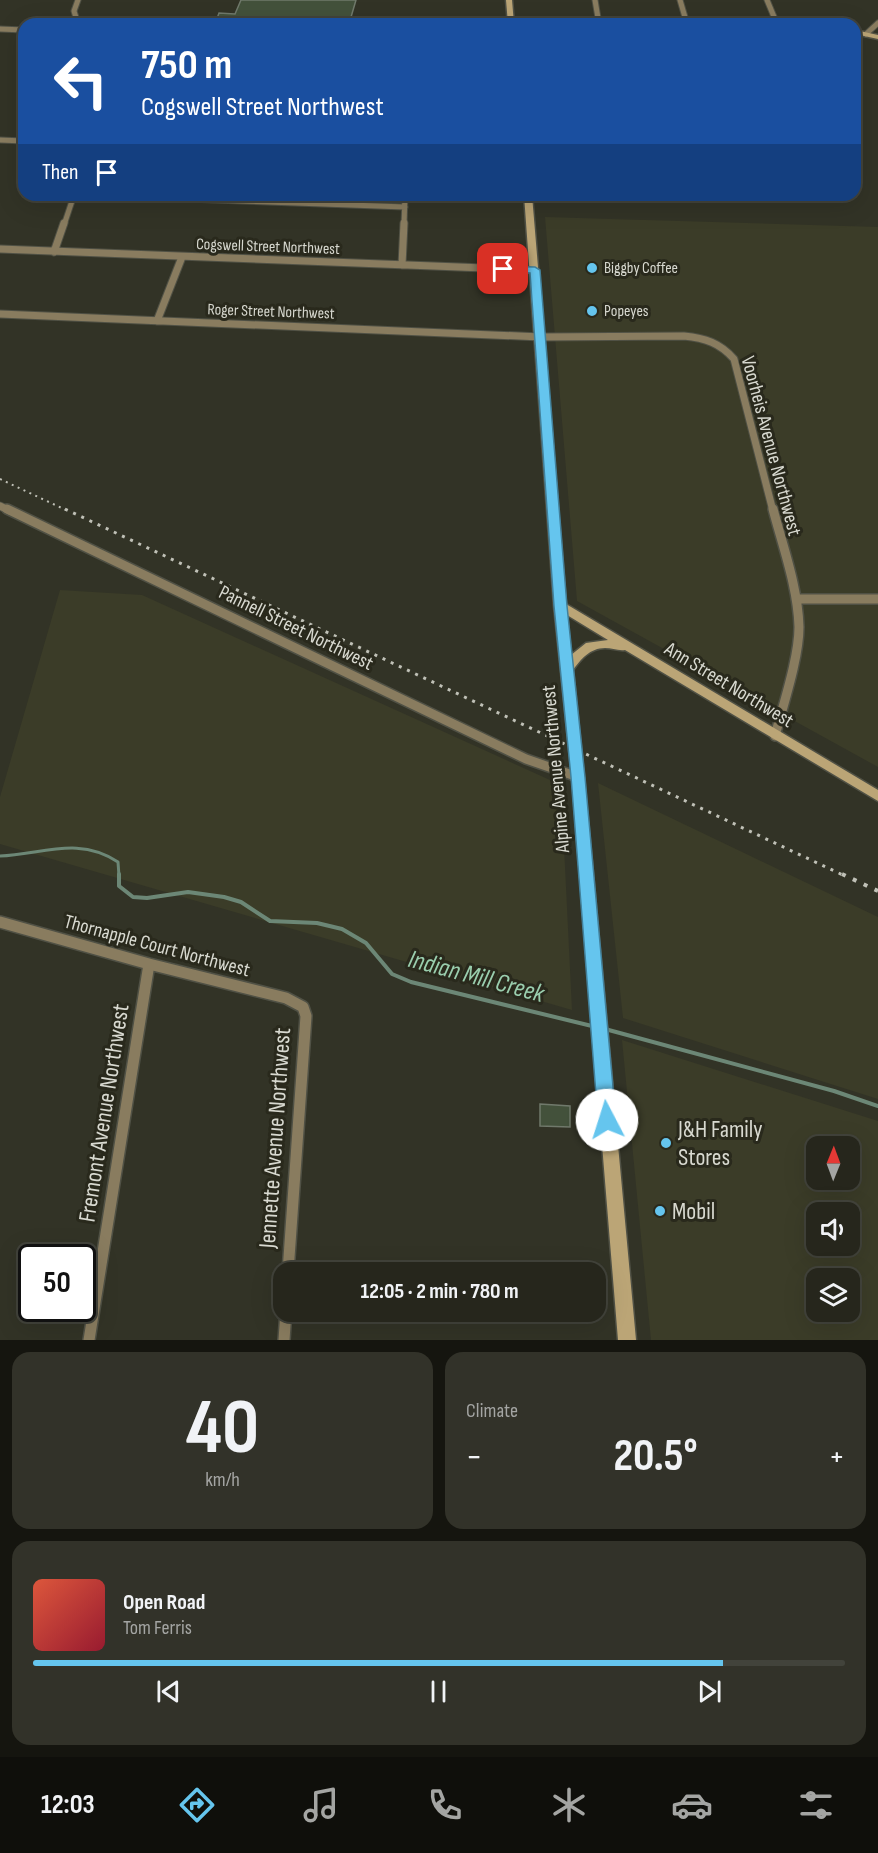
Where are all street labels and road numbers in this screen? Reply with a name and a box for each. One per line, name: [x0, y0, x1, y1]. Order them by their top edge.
street label: Cogswell Street Northwest: [196, 235, 340, 259]
street label: Roger Street Northwest: [207, 300, 335, 324]
street label: Voorheis Avenue Northwest: [735, 354, 807, 538]
street label: Pannell Street Northwest: [215, 580, 377, 676]
street label: Ann Street Northwest: [659, 637, 798, 733]
street label: Alpine Avenue Northwest: [537, 684, 575, 855]
street label: Thornapple Court Northwest: [61, 910, 253, 982]
street label: Fremont Avenue Northwest: [72, 1002, 136, 1224]
street label: Jennette Avenue Northwest: [253, 1027, 297, 1250]

